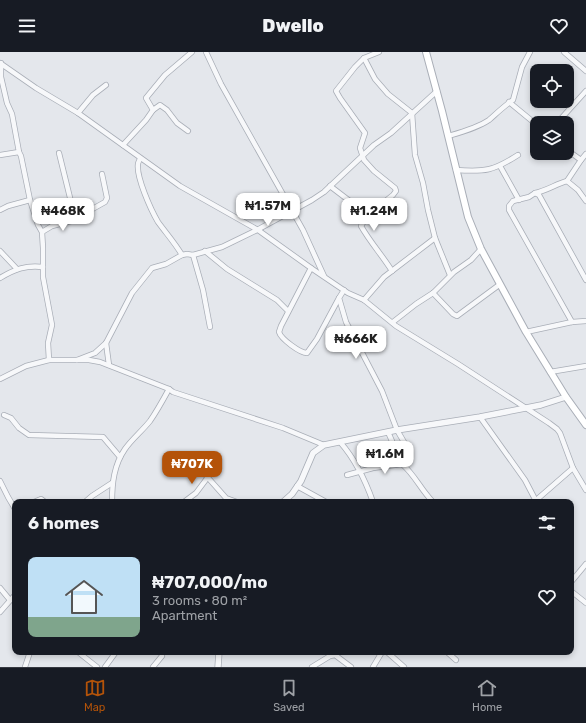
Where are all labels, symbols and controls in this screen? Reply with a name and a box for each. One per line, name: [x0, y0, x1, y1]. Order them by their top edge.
icon: menu: [16, 15, 38, 37]
text: Dwello: [262, 15, 324, 37]
icon: heart: [548, 15, 570, 37]
map controls: [530, 64, 574, 160]
button: locate: [530, 64, 574, 108]
button: layers: [530, 116, 574, 160]
pin: ₦1.57M: [235, 193, 301, 227]
pin: ₦468K: [35, 198, 91, 232]
text: ₦1.57M: [245, 198, 291, 213]
pin: ₦1.24M: [341, 198, 407, 232]
text: ₦468K: [41, 203, 85, 218]
text: ₦1.24M: [350, 203, 398, 218]
pin: ₦666K: [328, 326, 384, 360]
text: ₦666K: [334, 331, 378, 346]
pin: ₦1.6M: [357, 441, 413, 475]
text: ₦1.6M: [366, 446, 404, 461]
pin: ₦707K: [164, 451, 220, 485]
text: ₦707K: [171, 456, 213, 471]
icon: filters: [536, 512, 558, 534]
text: 6 homes: [28, 513, 99, 533]
text: ₦707,000/mo: [152, 572, 268, 592]
icon: home: [60, 573, 108, 621]
icon: heart: [536, 586, 558, 608]
text: 3 rooms · 80 m²: [152, 593, 247, 608]
text: Apartment: [152, 608, 217, 623]
tab: Map: [84, 677, 106, 714]
tab: Saved: [273, 677, 305, 714]
tab: Home: [472, 677, 502, 714]

